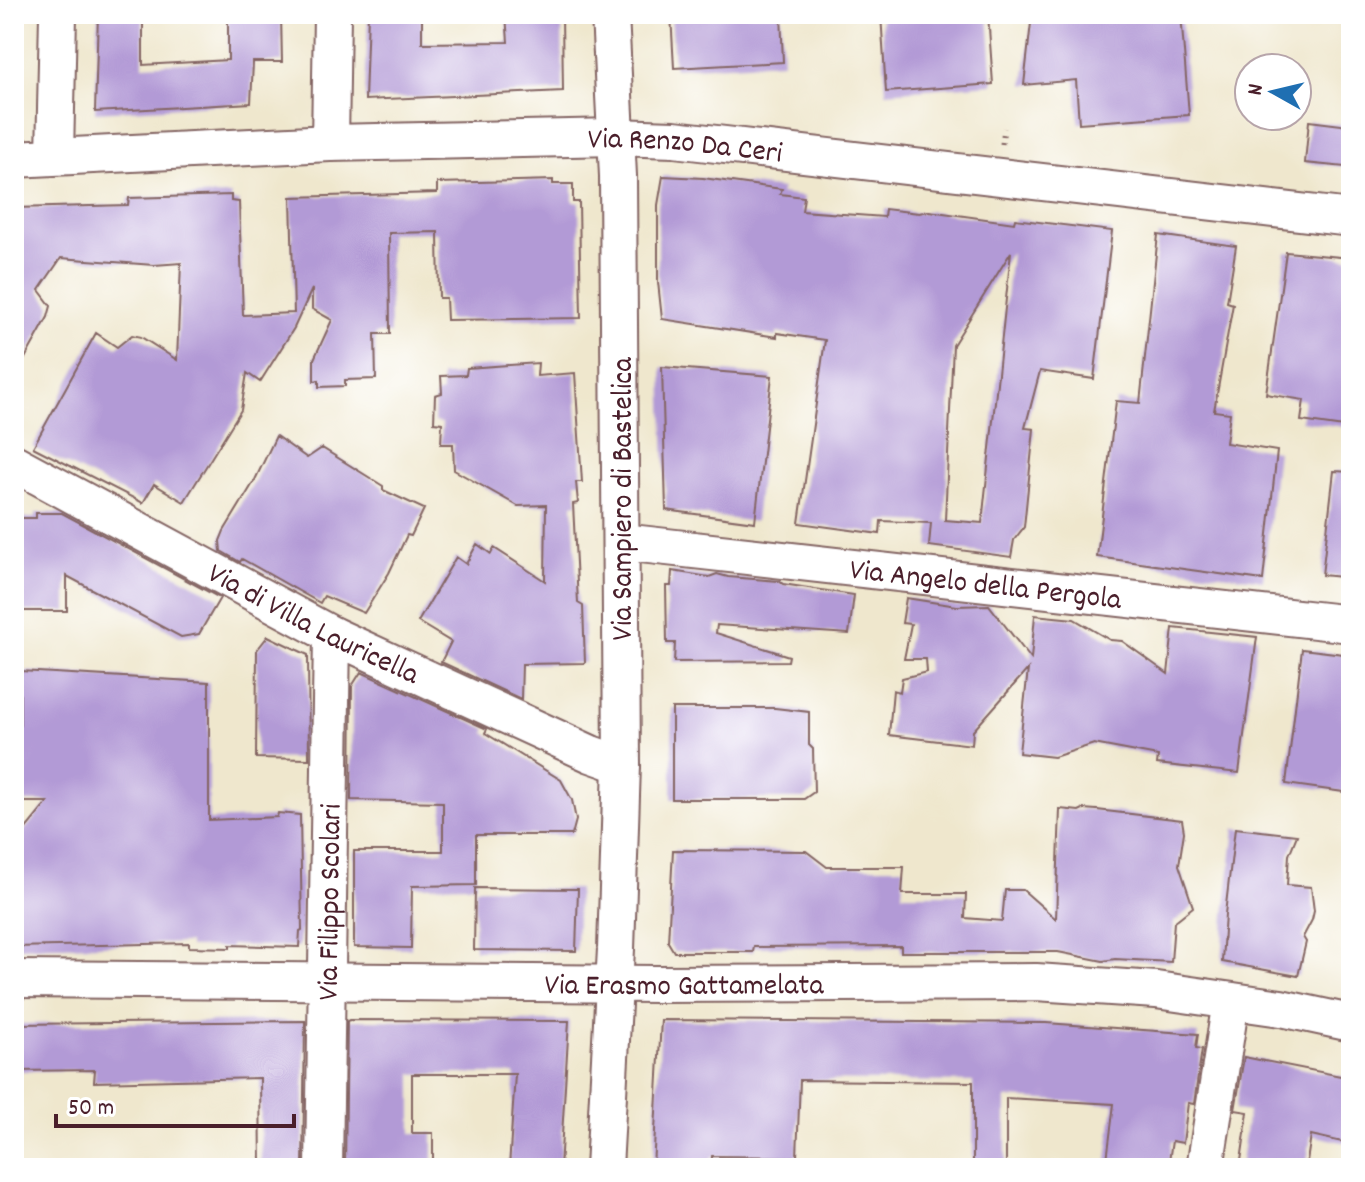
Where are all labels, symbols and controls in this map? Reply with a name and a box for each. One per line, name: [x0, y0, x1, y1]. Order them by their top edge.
north arrow: [1233, 52, 1313, 132]
text: N: [1241, 82, 1273, 97]
street label: Via Renzo Da Ceri: [588, 120, 784, 177]
street label: Via Sampiero di Bastelica: [604, 357, 647, 641]
street label: Via Angelo della Pergola: [847, 551, 1124, 624]
street label: Via di Villa Lauricella: [199, 555, 426, 698]
street label: Via Filippo Scolari: [310, 803, 355, 1001]
street label: Via Erasmo Gattamelata: [544, 966, 824, 1010]
scale bar: [56, 1078, 294, 1128]
text: 50 m: [68, 1092, 114, 1126]

